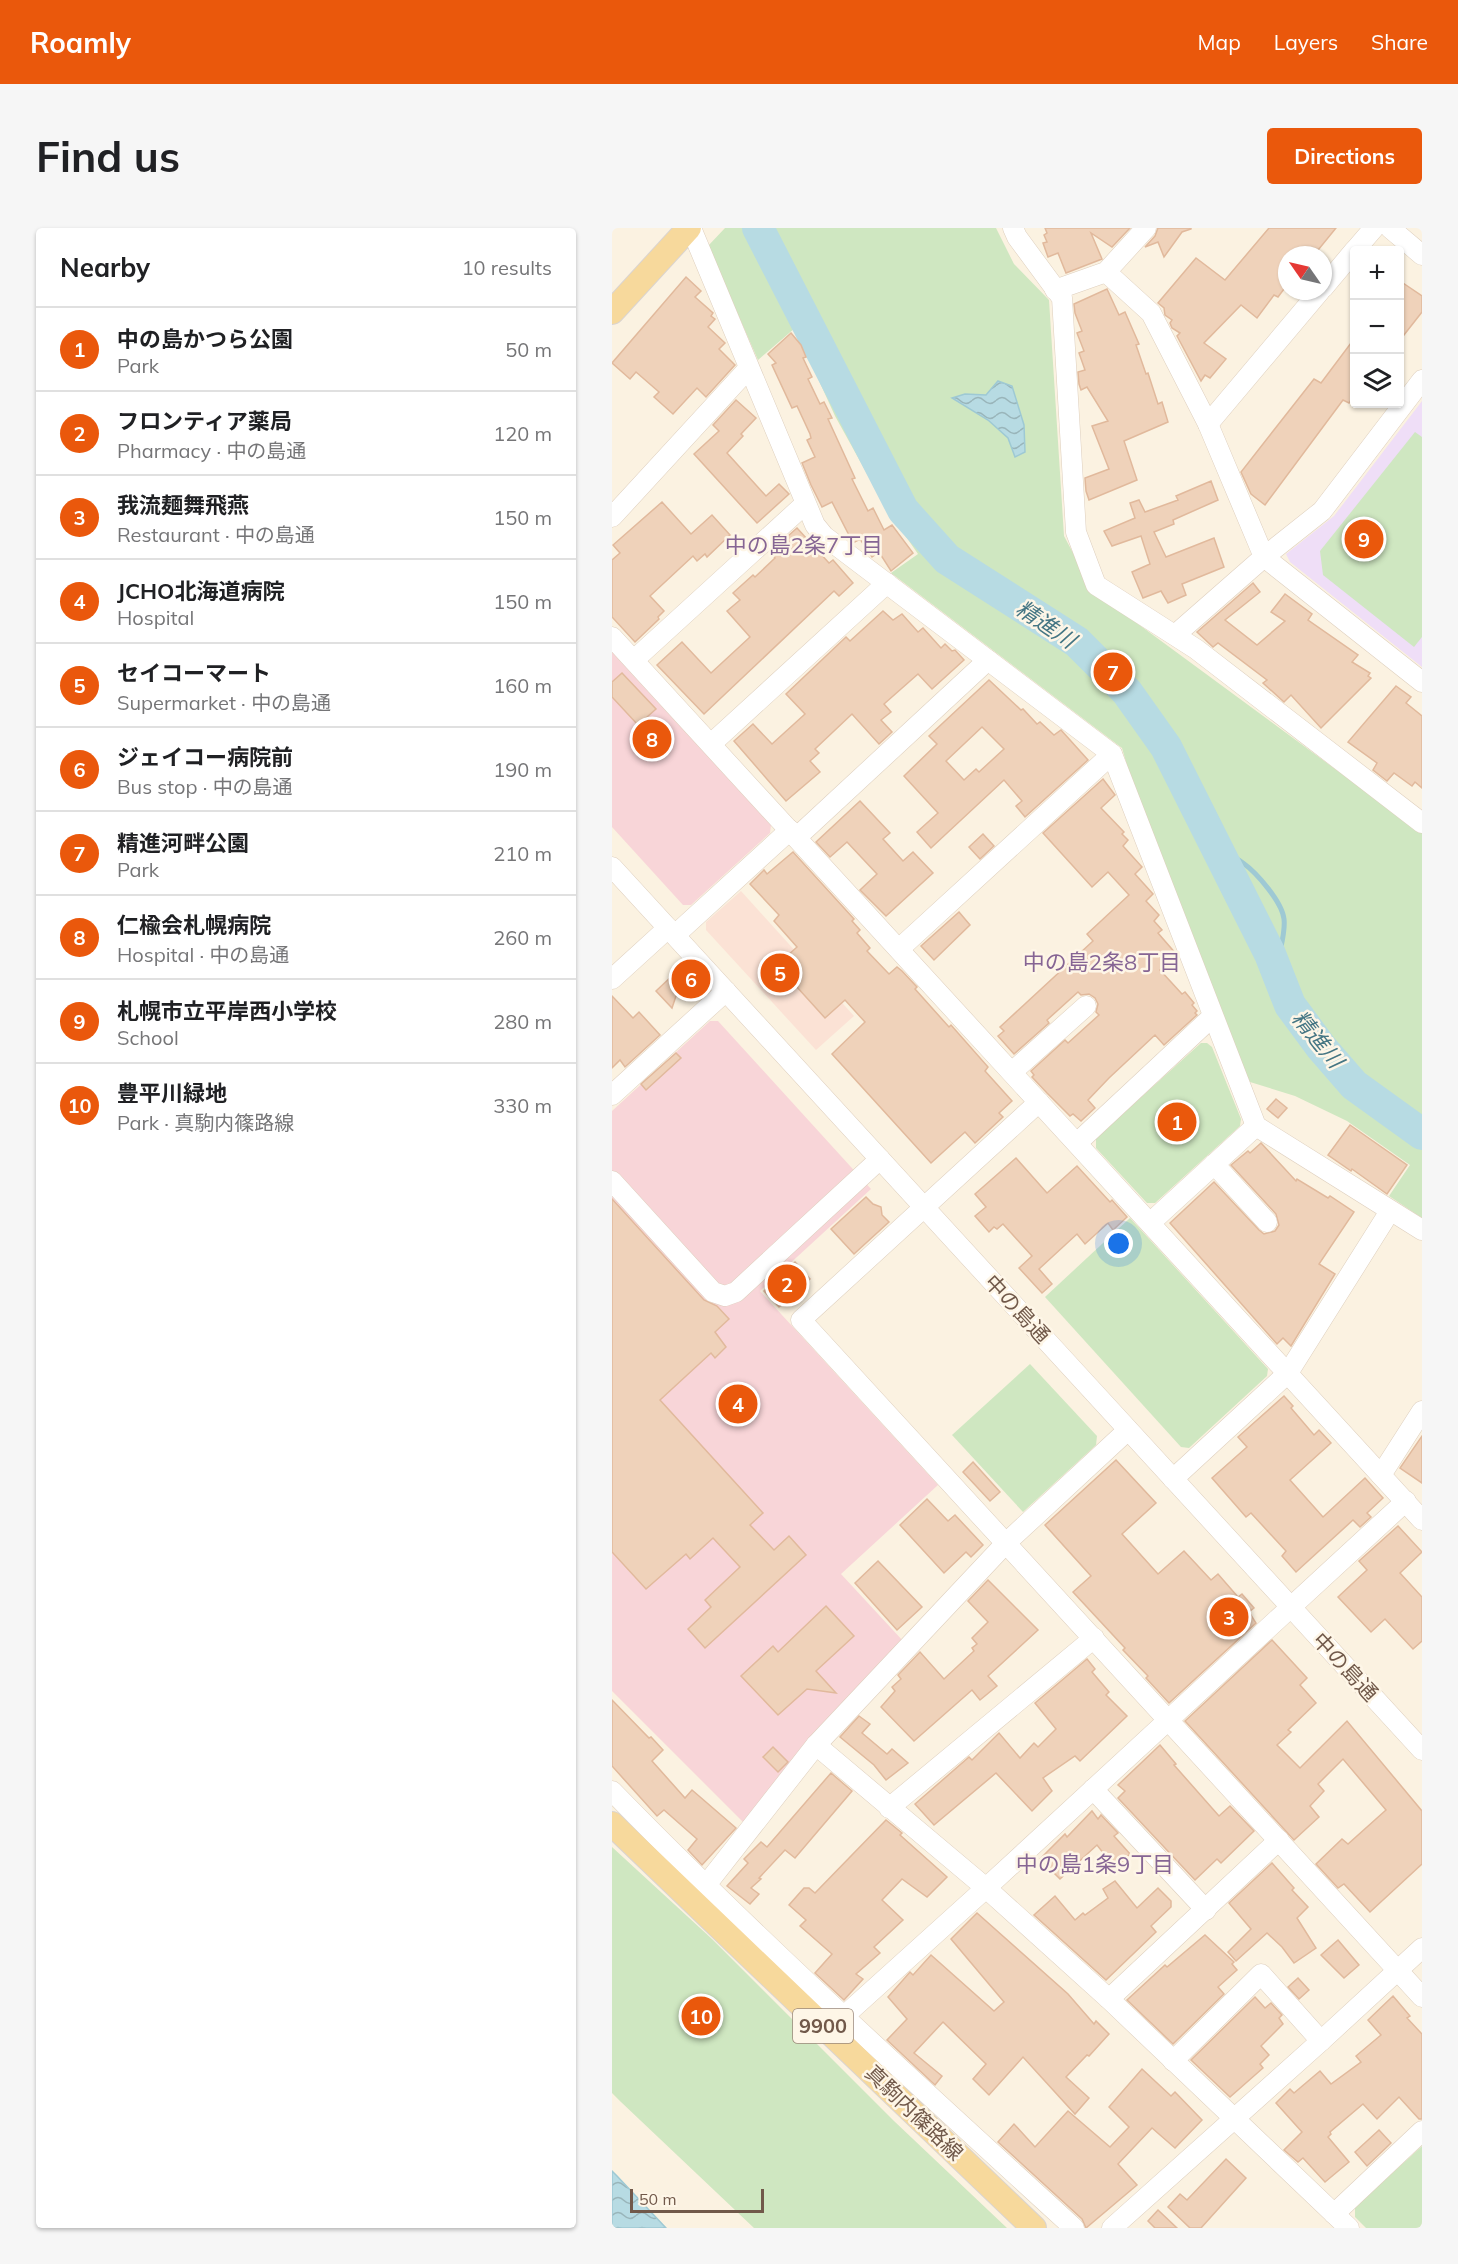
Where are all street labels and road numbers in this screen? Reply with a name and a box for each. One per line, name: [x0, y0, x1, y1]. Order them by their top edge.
street label: 中の島通: [980, 1269, 1056, 1348]
street label: 中の島通: [1308, 1627, 1384, 1706]
road number: 9900: [793, 2009, 853, 2043]
street label: 真駒内篠路線: [860, 2059, 969, 2165]

